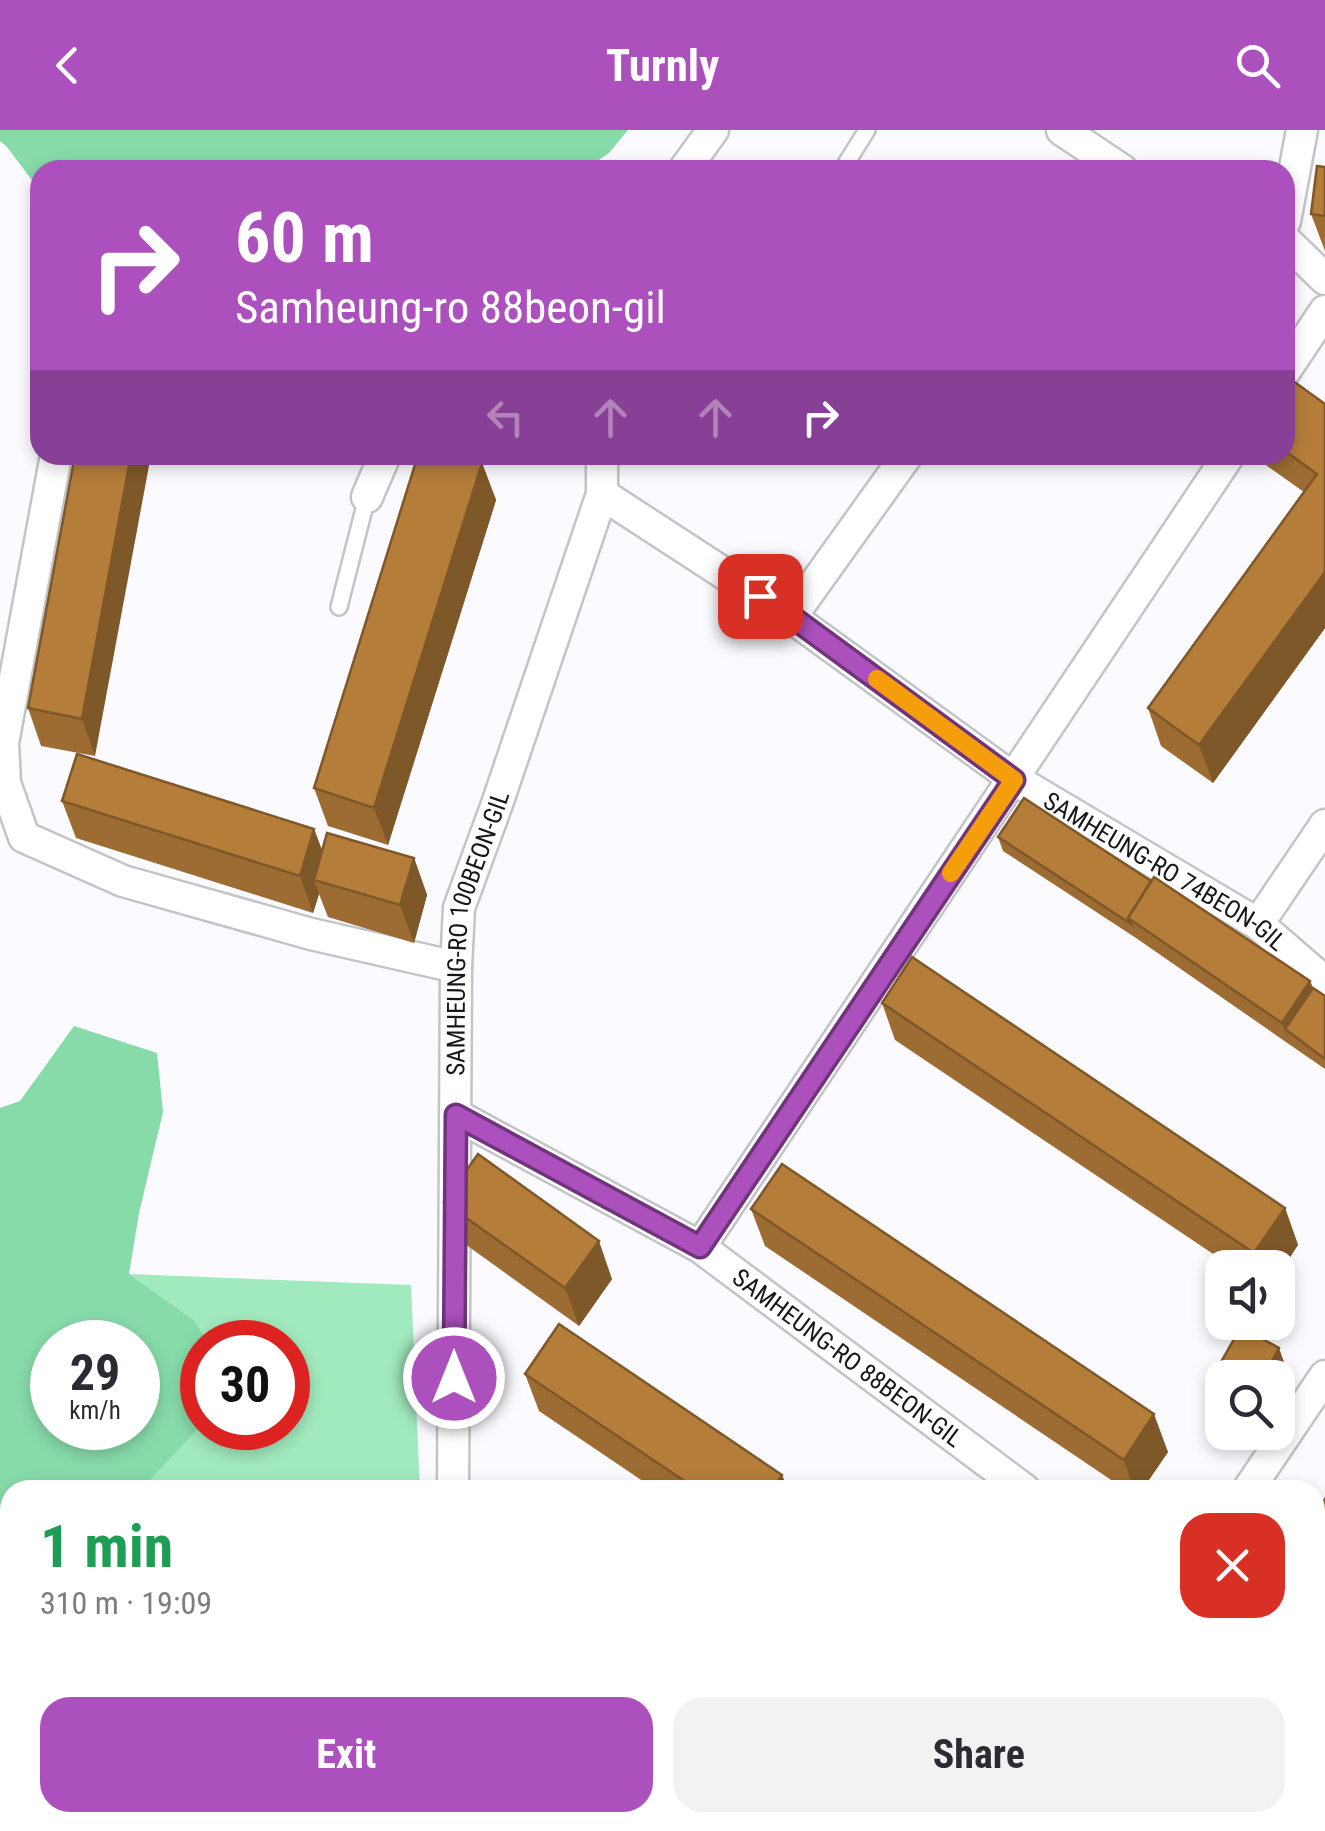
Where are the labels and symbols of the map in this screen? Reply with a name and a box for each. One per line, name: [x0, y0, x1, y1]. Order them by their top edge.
pin: [718, 554, 803, 639]
street label: SAMHEUNG-RO 74BEON-GIL: [1039, 786, 1292, 956]
street label: SAMHEUNG-RO 100BEON-GIL: [441, 787, 515, 1076]
street label: SAMHEUNG-RO 88BEON-GIL: [727, 1262, 968, 1453]
speed limit sign: 30: [180, 1320, 310, 1450]
position arrow: [402, 1326, 506, 1430]

